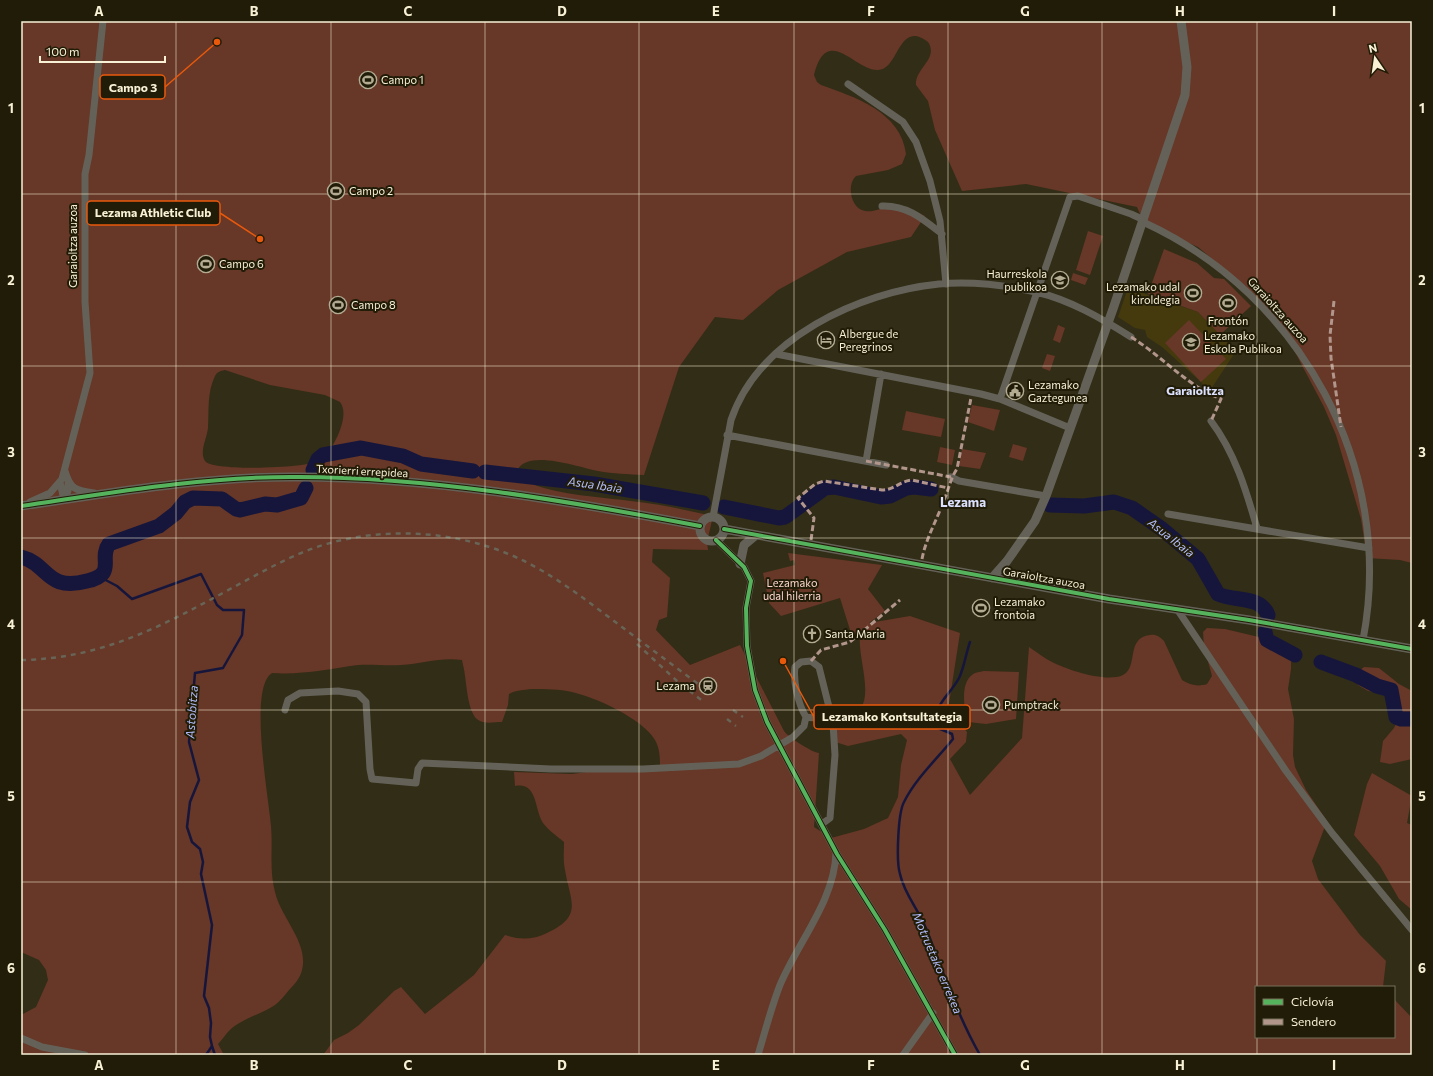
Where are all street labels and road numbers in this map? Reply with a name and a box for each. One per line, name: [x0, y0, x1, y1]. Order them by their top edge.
street label: Garaioltza auzoa: [66, 204, 79, 288]
street label: Garaioltza auzoa: [1246, 274, 1311, 345]
street label: Txorierri errepidea: [316, 462, 409, 479]
street label: Garaioltza auzoa: [1002, 564, 1086, 591]

